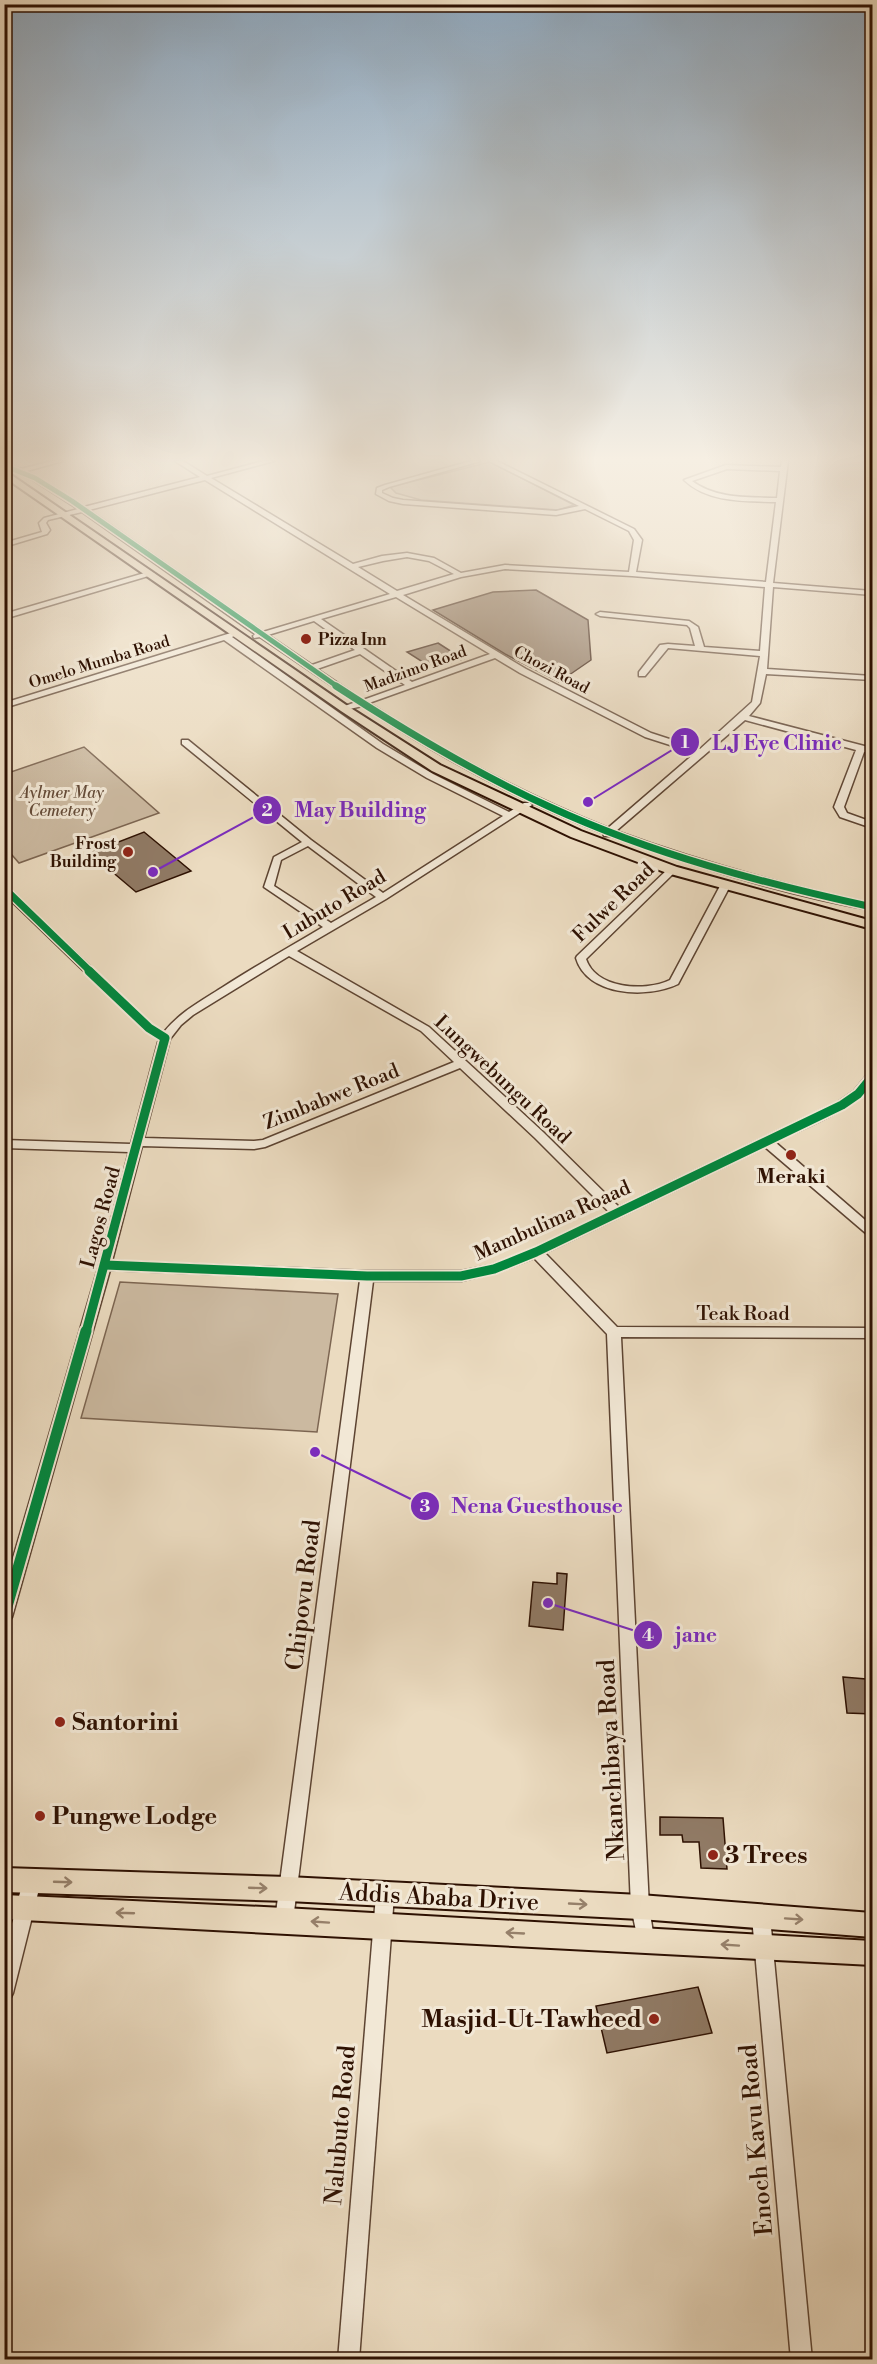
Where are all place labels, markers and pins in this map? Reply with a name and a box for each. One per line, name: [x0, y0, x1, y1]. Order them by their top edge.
place label: Pizza Inn: [318, 630, 387, 650]
marker: Pizza Inn: [299, 632, 313, 646]
callout: L.J Eye Clinic: [670, 723, 854, 762]
callout: May Building: [252, 790, 438, 829]
place label: Frost Building: [50, 834, 117, 872]
marker: Frost Building: [121, 845, 135, 859]
marker: Meraki: [784, 1148, 798, 1162]
place label: Meraki: [757, 1165, 826, 1190]
callout: Nena Guesthouse: [410, 1486, 635, 1525]
callout: jane: [633, 1615, 730, 1654]
place label: Santorini: [72, 1708, 179, 1738]
marker: Santorini: [53, 1715, 67, 1729]
place label: Pungwe Lodge: [52, 1802, 217, 1832]
marker: Pungwe Lodge: [33, 1809, 47, 1823]
place label: 3 Trees: [725, 1841, 808, 1871]
marker: 3 Trees: [706, 1848, 720, 1862]
place label: Masjid-Ut-Tawheed: [421, 2005, 642, 2035]
marker: Masjid-Ut-Tawheed: [647, 2012, 661, 2026]

